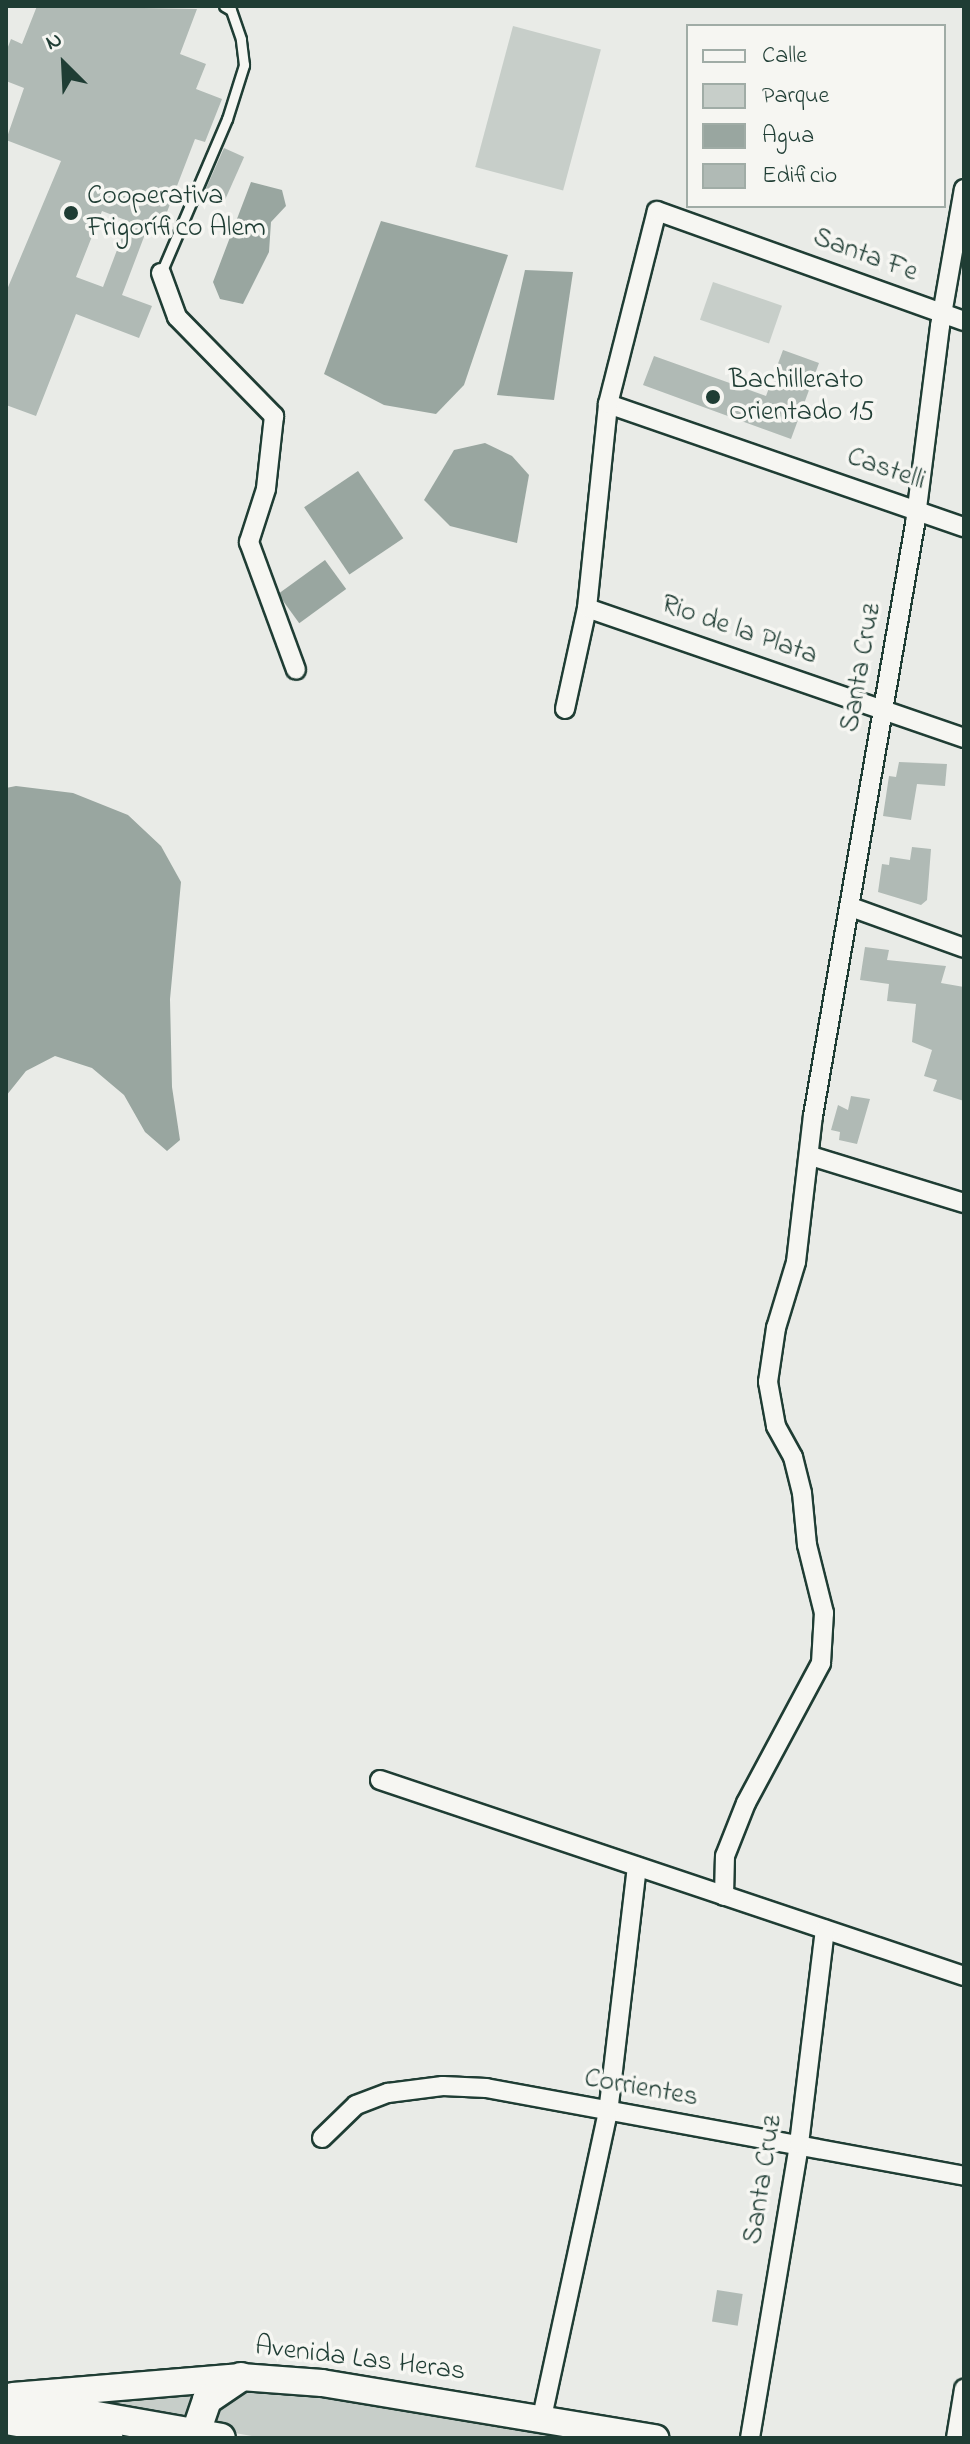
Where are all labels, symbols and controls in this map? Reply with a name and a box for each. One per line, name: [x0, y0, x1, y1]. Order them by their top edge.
north arrow: [24, 24, 104, 104]
text: N: [41, 24, 68, 60]
legend: [686, 24, 946, 208]
text: Calle: [762, 39, 807, 74]
text: Parque: [762, 79, 829, 114]
text: Agua: [762, 119, 814, 154]
text: Edificio: [762, 159, 837, 194]
place label: Cooperativa Frigorífico Alem: [87, 180, 266, 246]
marker: Cooperativa Frigorífico Alem: [62, 204, 80, 222]
street label: Santa Fe: [808, 222, 922, 290]
place label: Bachillerato Orientado 15: [729, 364, 874, 430]
marker: Bachillerato Orientado 15: [704, 388, 722, 406]
street label: Castelli: [842, 441, 930, 499]
street label: Rio de la Plata: [656, 589, 822, 673]
street label: Santa Cruz: [834, 601, 890, 735]
street label: Corrientes: [582, 2062, 700, 2116]
street label: Santa Cruz: [737, 2113, 791, 2247]
street label: Avenida Las Heras: [253, 2330, 467, 2390]

